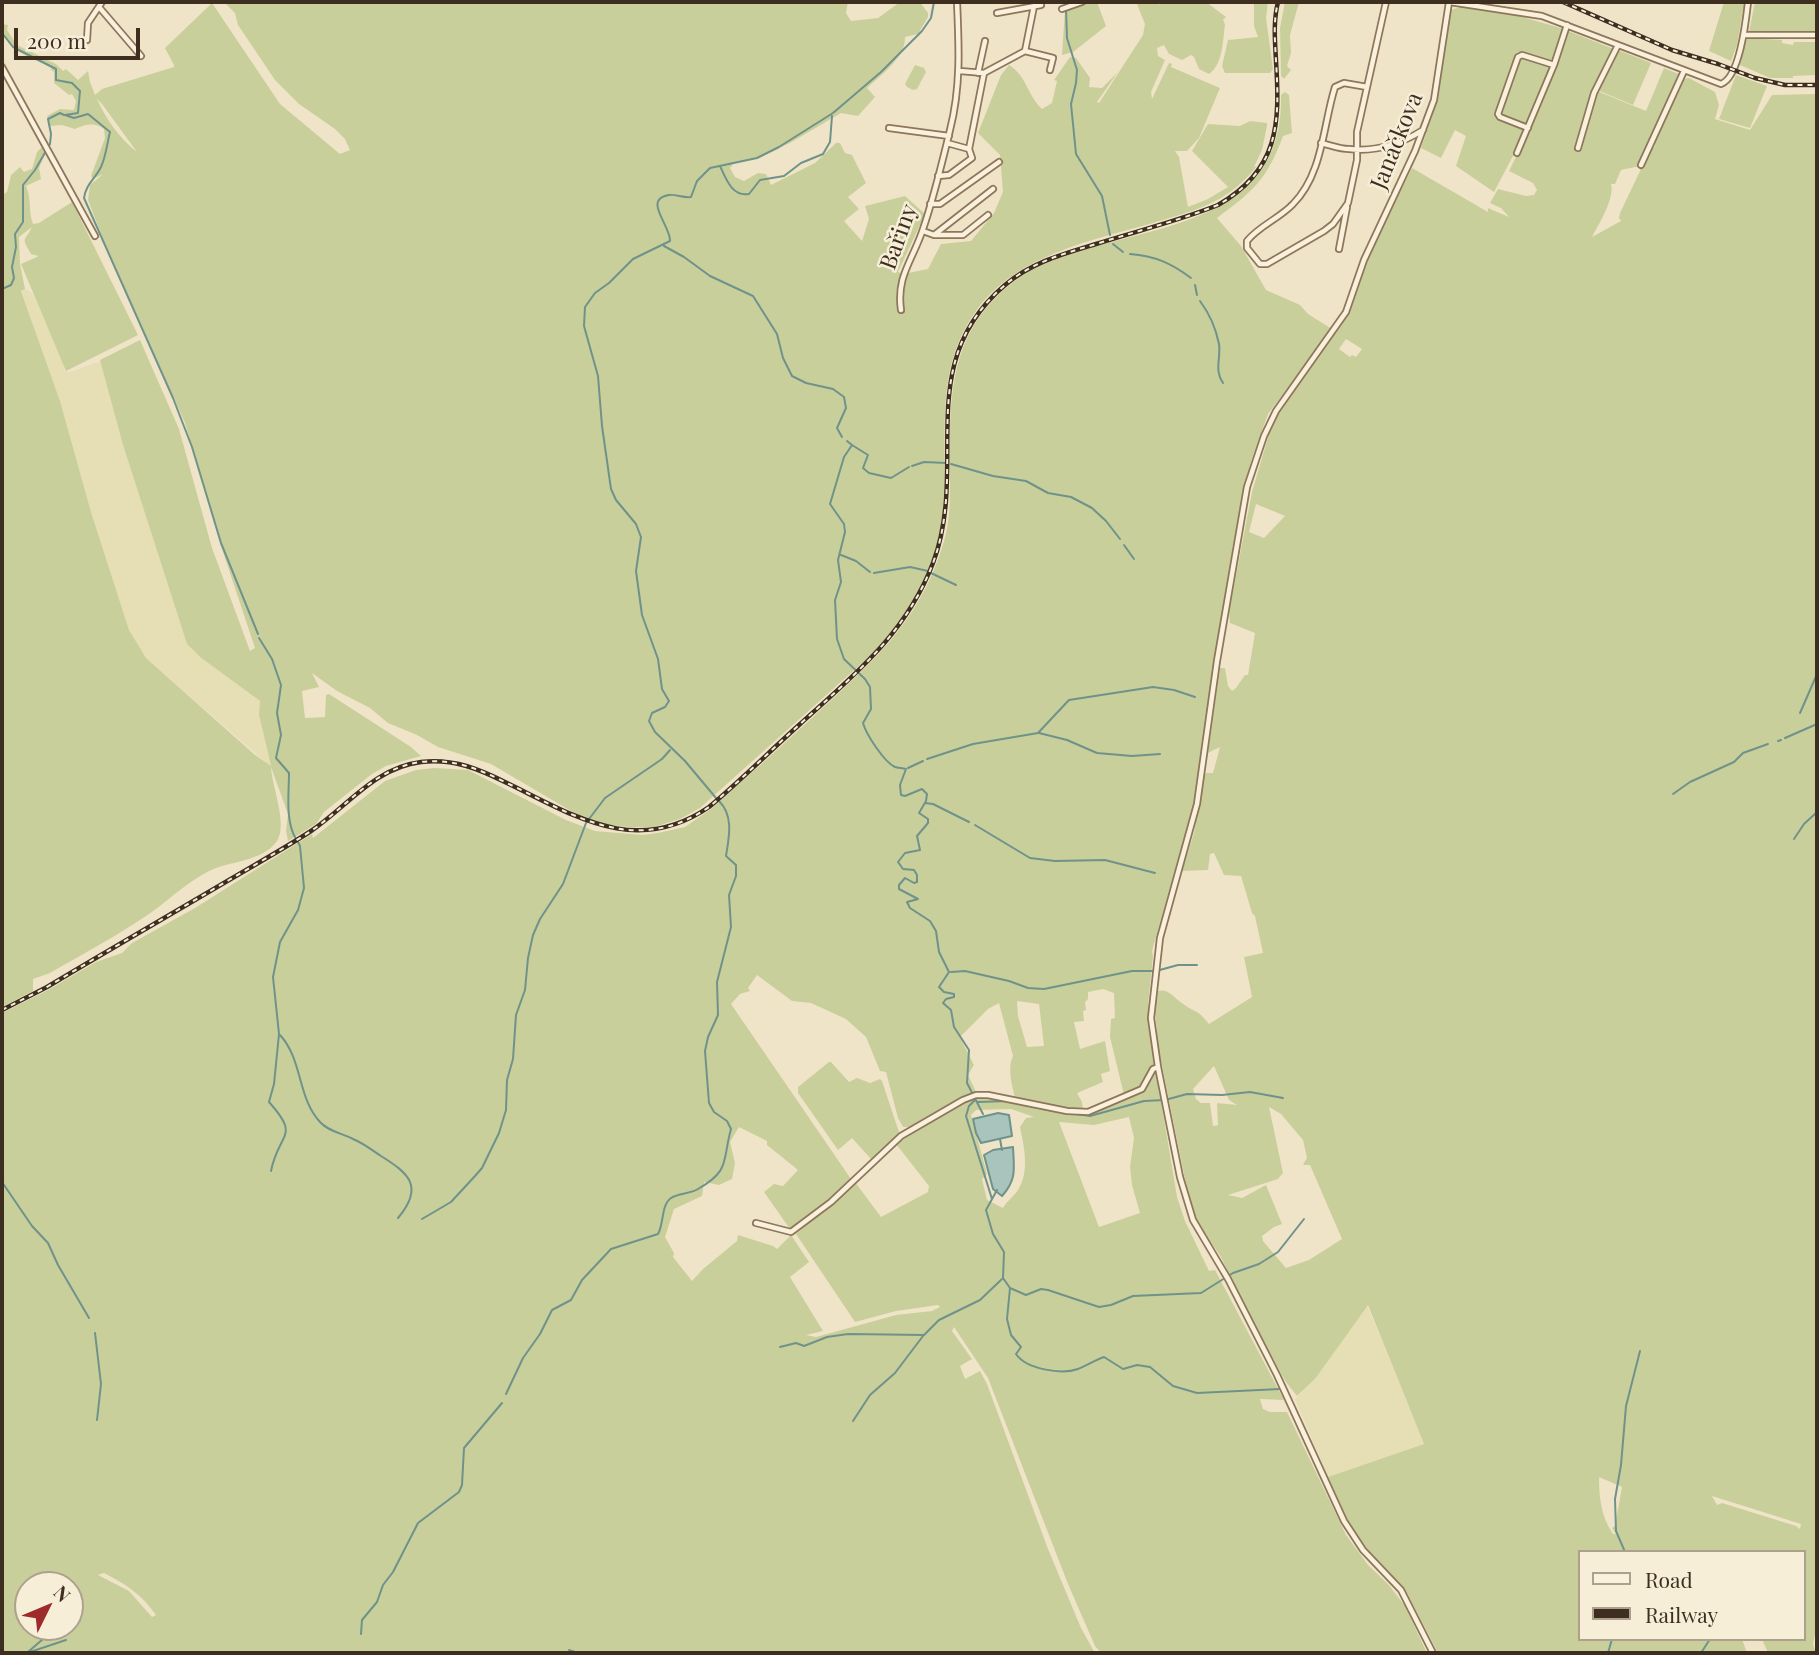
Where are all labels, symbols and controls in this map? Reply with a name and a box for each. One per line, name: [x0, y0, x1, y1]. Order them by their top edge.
scale bar: [18, 14, 144, 58]
text: 200 m: [27, 26, 86, 54]
street label: Janáčkova: [1365, 89, 1429, 193]
street label: Bařiny: [874, 200, 924, 274]
legend: [1577, 1550, 1805, 1641]
text: Road: [1645, 1565, 1693, 1593]
north arrow: [14, 1571, 84, 1641]
text: N: [49, 1579, 77, 1607]
text: Railway: [1645, 1600, 1718, 1628]

